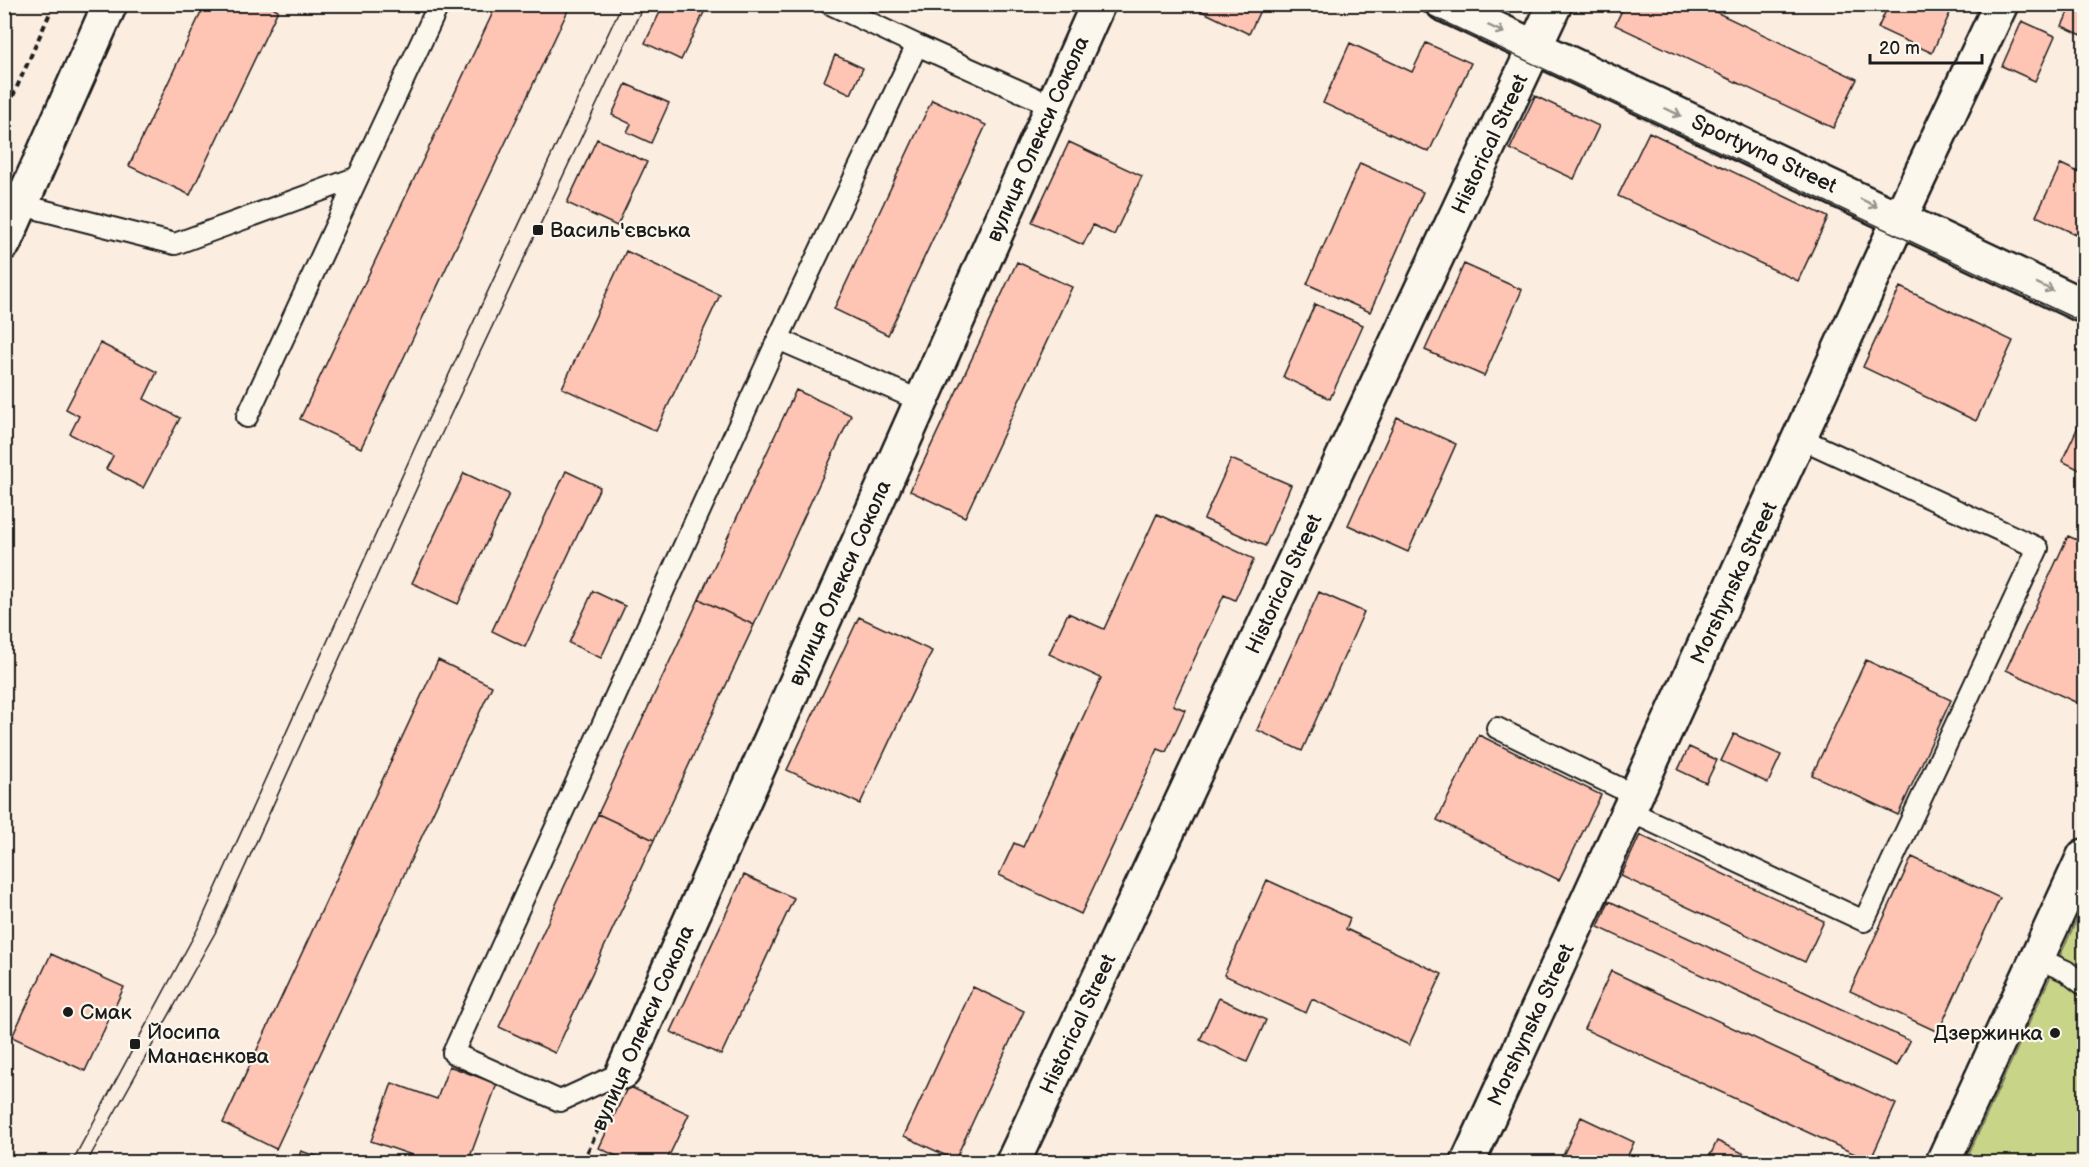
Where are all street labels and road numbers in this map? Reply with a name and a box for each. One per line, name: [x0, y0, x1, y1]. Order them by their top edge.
street label: вулиця Олекси Сокола: [981, 32, 1095, 246]
street label: Historical Street: [1447, 70, 1534, 218]
street label: Sportyvna Street: [1687, 109, 1841, 199]
street label: вулиця Олекси Сокола: [783, 476, 897, 690]
street label: Morshynska Street: [1685, 497, 1783, 668]
street label: Historical Street: [1241, 510, 1328, 658]
street label: вулиця Олекси Сокола: [586, 921, 700, 1135]
street label: Morshynska Street: [1482, 939, 1580, 1110]
street label: Historical Street: [1035, 950, 1122, 1098]

